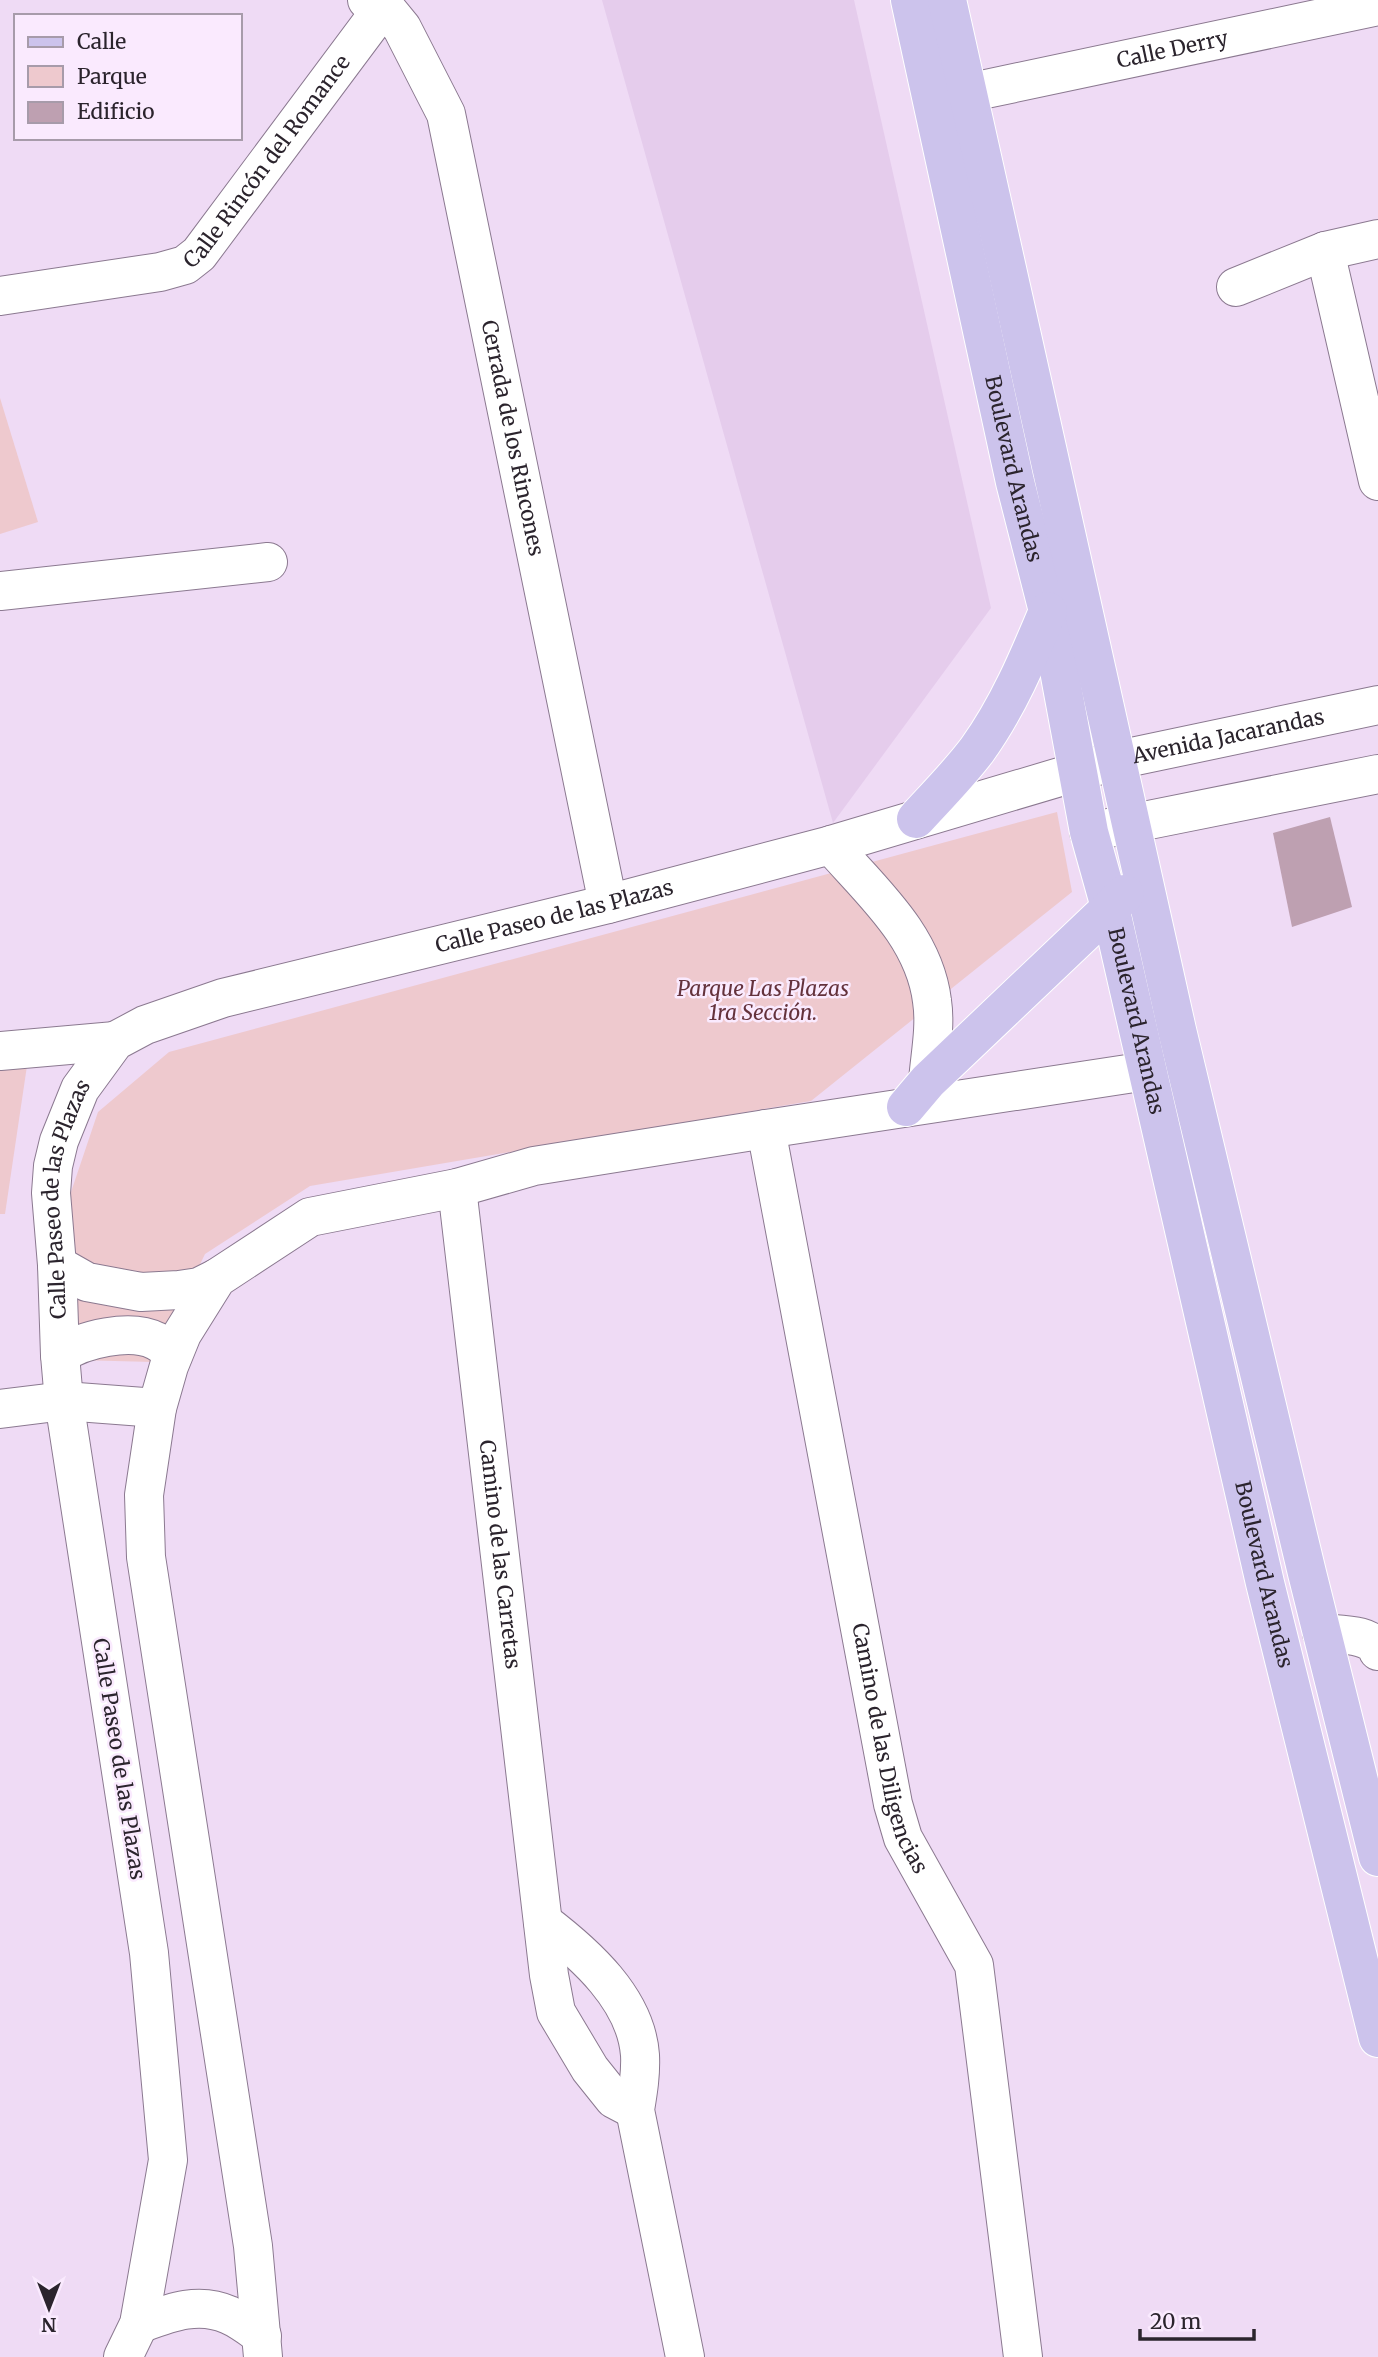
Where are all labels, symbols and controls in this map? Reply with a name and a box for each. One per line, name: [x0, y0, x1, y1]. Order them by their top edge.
legend: [14, 14, 242, 140]
street label: Calle Derry: [1114, 24, 1231, 74]
text: Calle: [77, 28, 126, 55]
street label: Calle Rincón del Romance: [178, 49, 356, 274]
text: Parque: [77, 63, 147, 90]
text: Edificio: [77, 98, 154, 125]
street label: Cerrada de los Rincones: [476, 318, 550, 558]
street label: Boulevard Arandas: [979, 373, 1049, 565]
street label: Avenida Jacarandas: [1129, 703, 1327, 770]
street label: Calle Paseo de las Plazas: [432, 873, 676, 959]
street label: Boulevard Arandas: [1102, 925, 1171, 1117]
park label: Parque Las Plazas 1ra Sección.: [677, 975, 849, 1026]
street label: Calle Paseo de las Plazas: [37, 1073, 96, 1319]
street label: Camino de las Carretas: [474, 1438, 527, 1670]
street label: Boulevard Arandas: [1229, 1478, 1300, 1670]
street label: Camino de las Diligencias: [846, 1621, 934, 1878]
street label: Calle Paseo de las Plazas: [87, 1636, 152, 1882]
north arrow: [14, 2273, 84, 2343]
scale bar: [1140, 2298, 1254, 2342]
text: 20 m: [1150, 2308, 1202, 2335]
text: N: [41, 2313, 57, 2337]

